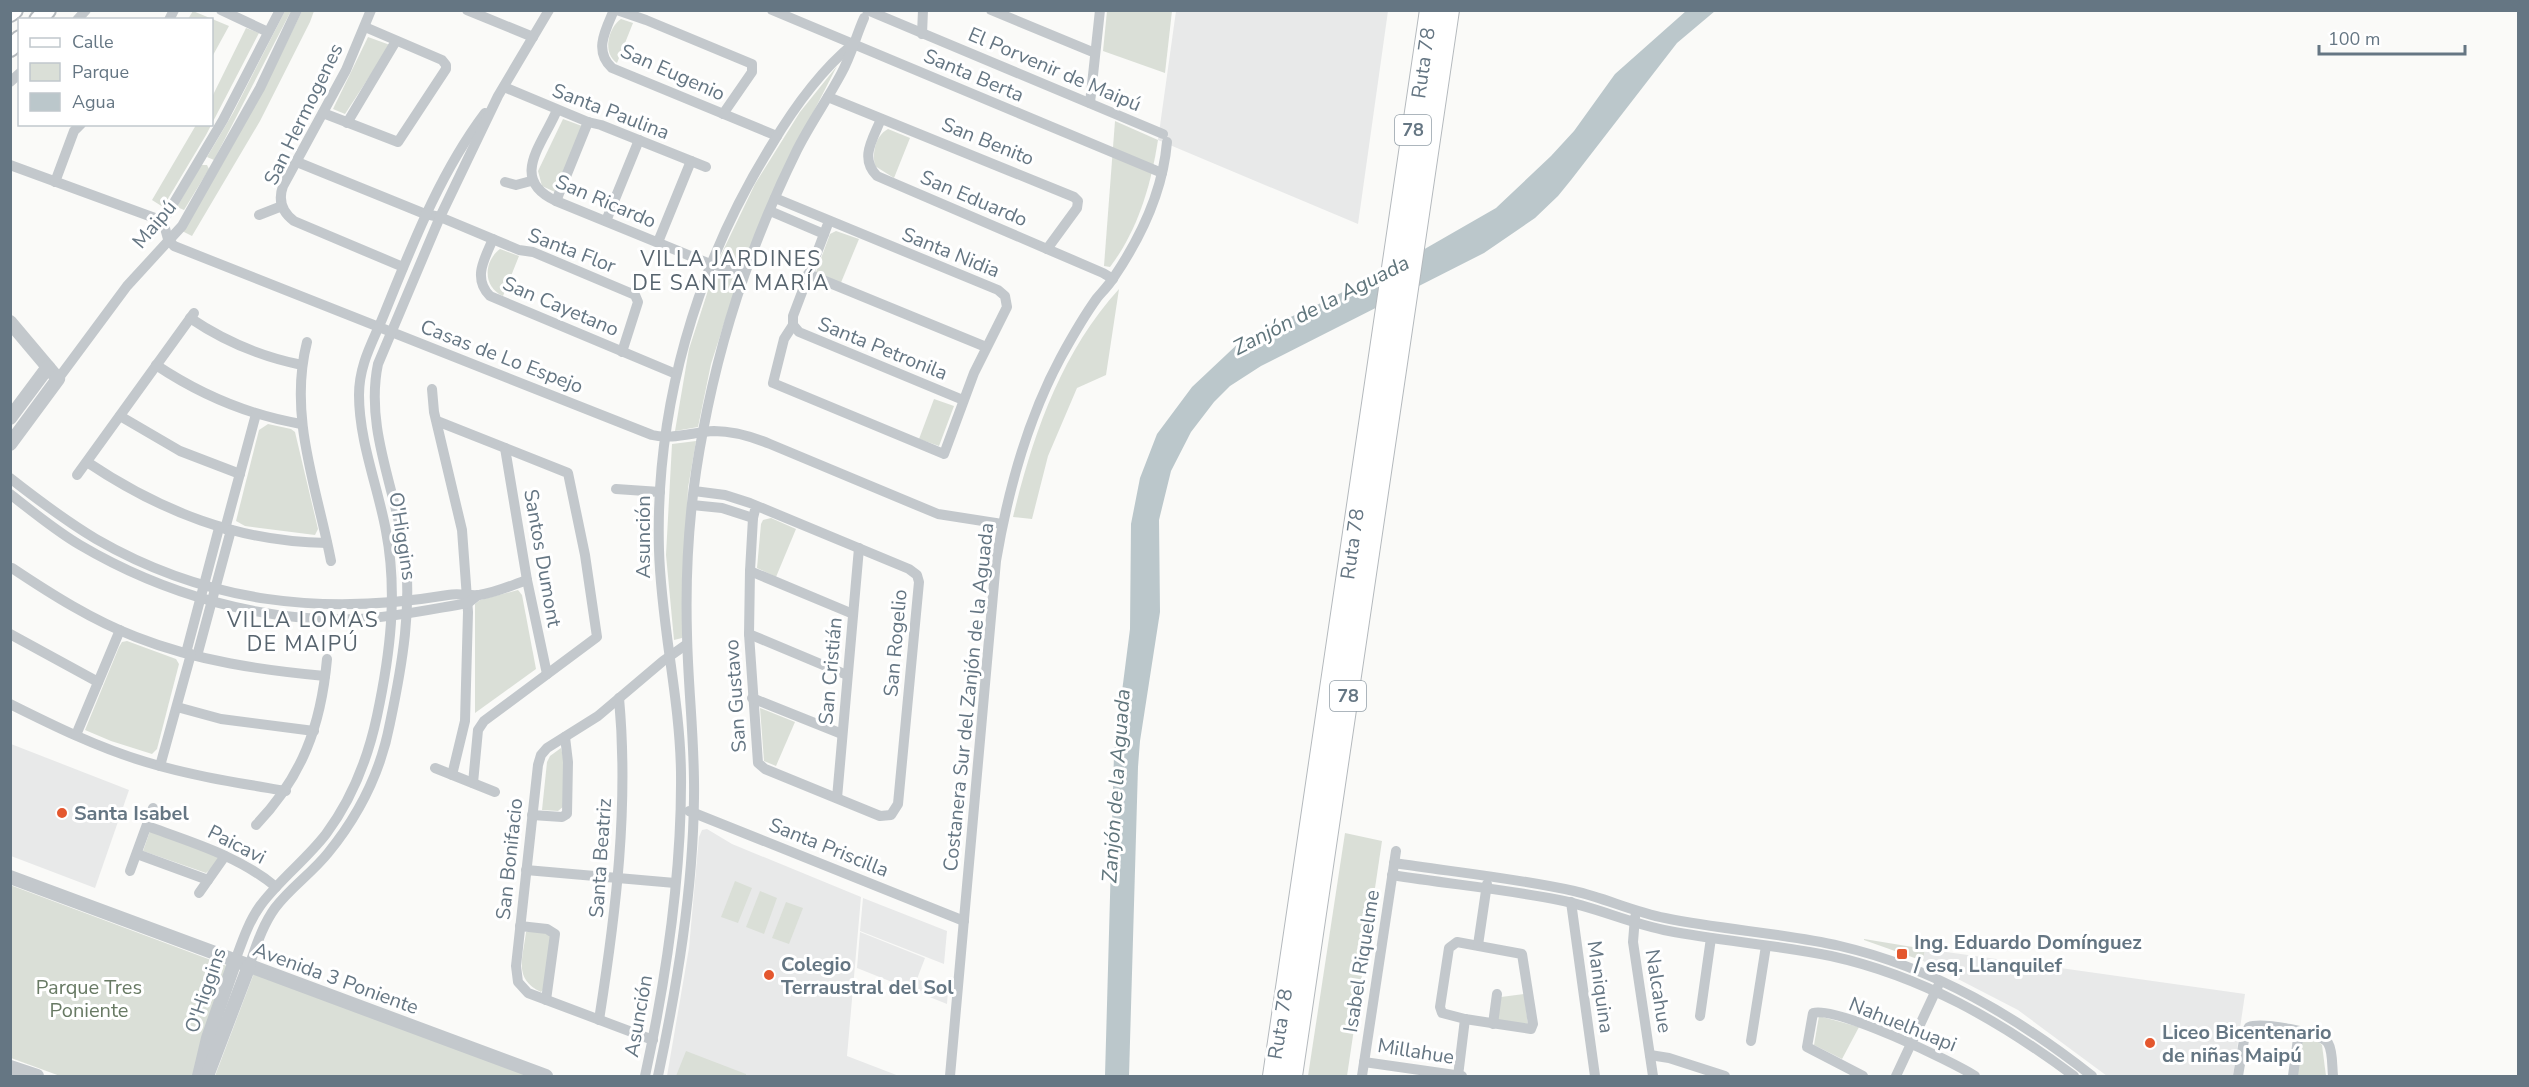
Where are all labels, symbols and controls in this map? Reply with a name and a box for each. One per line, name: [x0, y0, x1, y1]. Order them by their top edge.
legend: [18, 18, 213, 126]
scale bar: [2319, 18, 2464, 56]
street label: El Porvenir de Maipú: [964, 21, 1145, 118]
street label: Ruta 78: [1405, 26, 1442, 100]
text: 100 m: [2328, 27, 2380, 51]
text: Calle: [72, 30, 114, 54]
street label: San Eugenio: [616, 37, 729, 108]
street label: San Hermogenes: [257, 39, 349, 190]
street label: Santa Berta: [920, 42, 1028, 109]
text: Parque: [72, 60, 129, 84]
street label: Santa Paulina: [548, 77, 673, 146]
text: Agua: [72, 90, 115, 114]
street label: San Benito: [938, 111, 1038, 172]
road number: 78: [1395, 115, 1431, 145]
street label: San Eduardo: [916, 164, 1032, 233]
street label: San Ricardo: [551, 168, 660, 235]
street label: Maipú: [126, 194, 182, 254]
street label: Santa Flor: [524, 221, 620, 280]
street label: Santa Nidia: [898, 221, 1004, 284]
district label: VILLA JARDINES DE SANTA MARÍA: [632, 245, 830, 297]
water label: Zanjón de la Aguada: [1228, 248, 1414, 362]
street label: San Cayetano: [499, 270, 623, 343]
street label: Santa Petronila: [814, 310, 952, 387]
street label: Casas de Lo Espejo: [416, 313, 587, 400]
street label: Santos Dumont: [517, 487, 568, 630]
street label: O'Higgins: [382, 490, 423, 582]
street label: Asunción: [630, 495, 657, 579]
street label: Ruta 78: [1334, 507, 1371, 581]
street label: Costanera Sur del Zanjón de la Aguada: [937, 521, 1000, 873]
street label: San Rogelio: [877, 588, 914, 698]
district label: VILLA LOMAS DE MAIPÚ: [226, 606, 379, 658]
street label: San Cristián: [812, 616, 849, 726]
street label: San Gustavo: [718, 638, 753, 753]
road number: 78: [1330, 681, 1366, 711]
water label: Zanjón de la Aguada: [1095, 688, 1137, 884]
street label: San Bonifacio: [490, 797, 529, 921]
street label: Santa Beatriz: [583, 797, 618, 919]
place label: Santa Isabel: [74, 800, 189, 827]
marker: Santa Isabel: [55, 806, 69, 820]
street label: Santa Priscilla: [765, 811, 893, 884]
street label: Paicavi: [203, 818, 271, 871]
street label: Isabel Riquelme: [1337, 888, 1386, 1034]
place label: Ing. Eduardo Domínguez / esq. Llanquilef: [1913, 929, 2142, 979]
street label: Avenida 3 Poniente: [249, 936, 422, 1021]
street label: Maniquina: [1581, 939, 1620, 1035]
street label: O'Higgins: [178, 944, 233, 1036]
street label: Nalcahue: [1639, 947, 1678, 1035]
marker: Ing. Eduardo Domínguez / esq. Llanquilef: [1895, 947, 1909, 961]
place label: Colegio Terraustral del Sol: [781, 951, 954, 1001]
marker: Colegio Terraustral del Sol: [762, 968, 776, 982]
street label: Asunción: [618, 973, 659, 1059]
park label: Parque Tres Poniente: [36, 974, 142, 1024]
street label: Ruta 78: [1262, 987, 1299, 1061]
street label: Nahuelhuapi: [1845, 991, 1961, 1058]
place label: Liceo Bicentenario de niñas Maipú: [2162, 1019, 2332, 1069]
street label: Millahue: [1376, 1032, 1456, 1071]
marker: Liceo Bicentenario de niñas Maipú: [2143, 1036, 2157, 1050]

